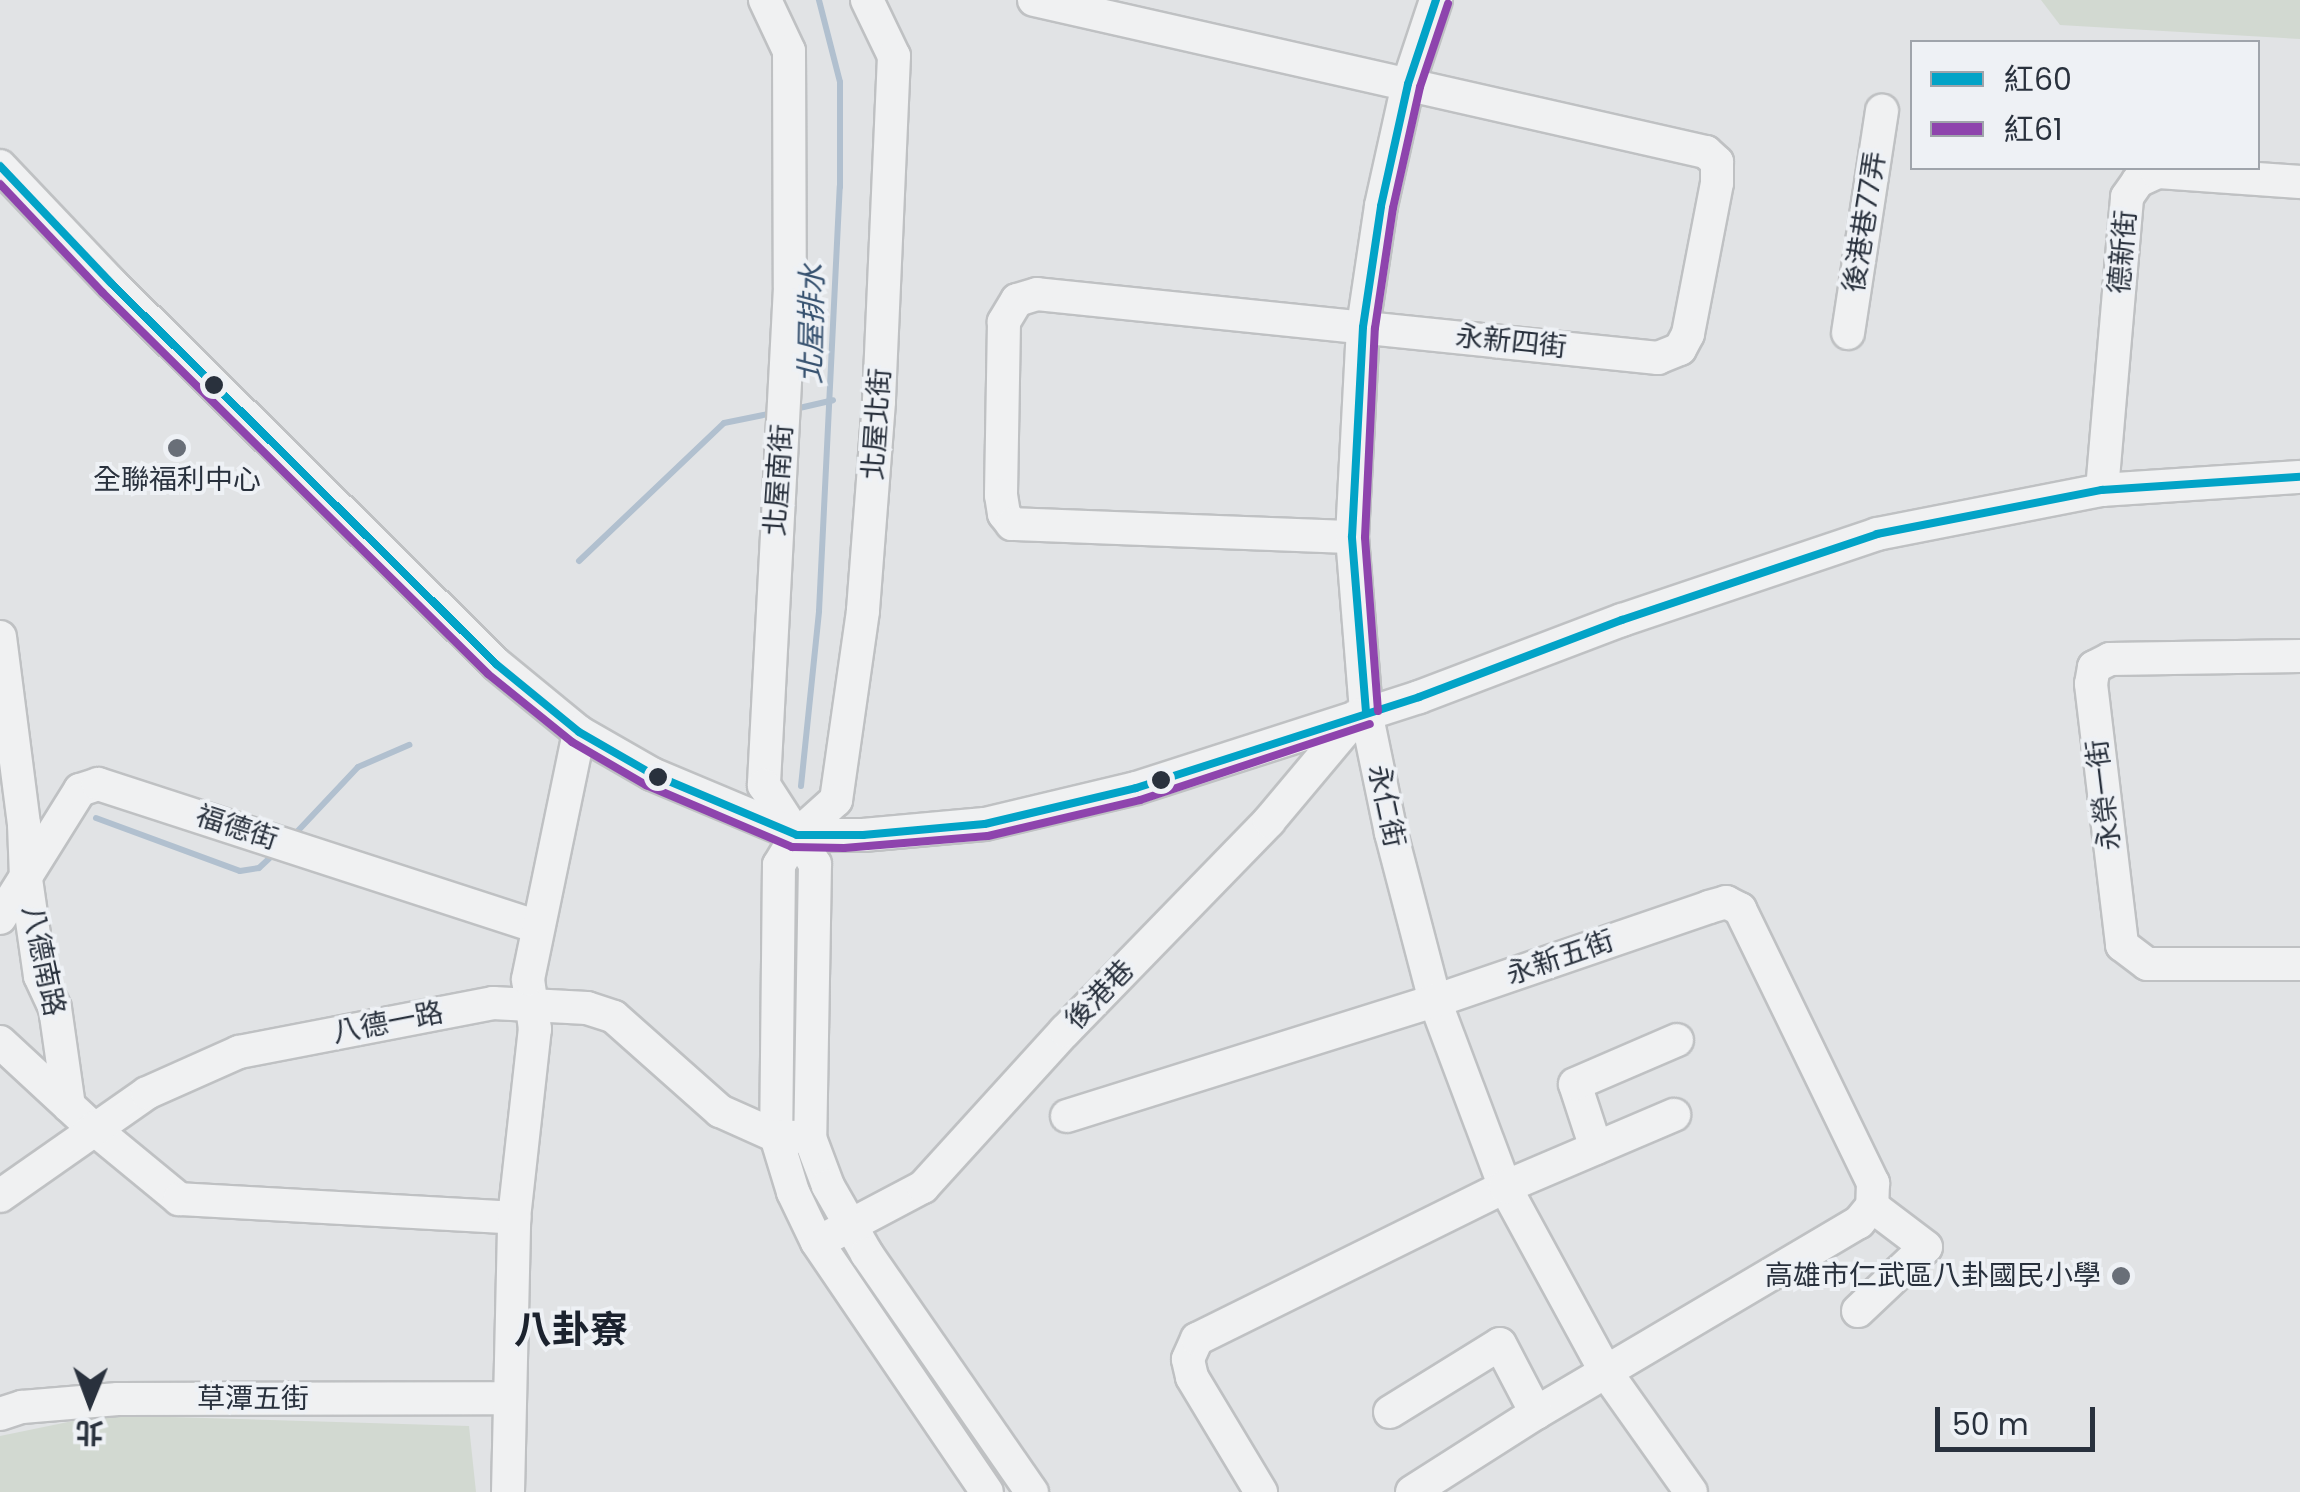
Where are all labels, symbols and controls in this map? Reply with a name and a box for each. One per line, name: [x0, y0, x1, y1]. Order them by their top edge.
legend: [1910, 40, 2260, 170]
text: 紅60: [2004, 58, 2072, 101]
text: 紅61: [2004, 108, 2063, 151]
street label: 後港巷77弄: [1837, 149, 1893, 295]
street label: 德新街: [2103, 209, 2143, 295]
water label: 北屋排水: [793, 264, 831, 384]
street label: 永新四街: [1454, 319, 1568, 365]
street label: 北屋北街: [856, 367, 898, 481]
unlabelled marker: [204, 375, 224, 395]
street label: 北屋南街: [758, 423, 800, 537]
marker: 全聯福利中心: [166, 437, 188, 459]
place label: 全聯福利中心: [93, 463, 261, 497]
street label: 永榮一街: [2081, 737, 2127, 853]
street label: 永仁街: [1361, 761, 1411, 851]
unlabelled marker: [648, 767, 668, 787]
unlabelled marker: [1151, 770, 1171, 790]
street label: 福德街: [192, 799, 282, 857]
street label: 八德南路: [15, 903, 71, 1019]
street label: 永新五街: [1502, 924, 1618, 992]
street label: 後港巷: [1059, 953, 1141, 1037]
street label: 八德一路: [330, 996, 446, 1050]
place label: 高雄市仁武區八卦國民小學: [1765, 1259, 2101, 1293]
marker: 高雄市仁武區八卦國民小學: [2110, 1265, 2132, 1287]
district label: 八卦寮: [514, 1307, 628, 1353]
north arrow: [40, 1352, 140, 1452]
street label: 草潭五街: [197, 1382, 309, 1416]
scale bar: [1940, 1387, 2100, 1449]
text: 50 m: [1952, 1403, 2029, 1446]
text: 北: [75, 1413, 104, 1452]

